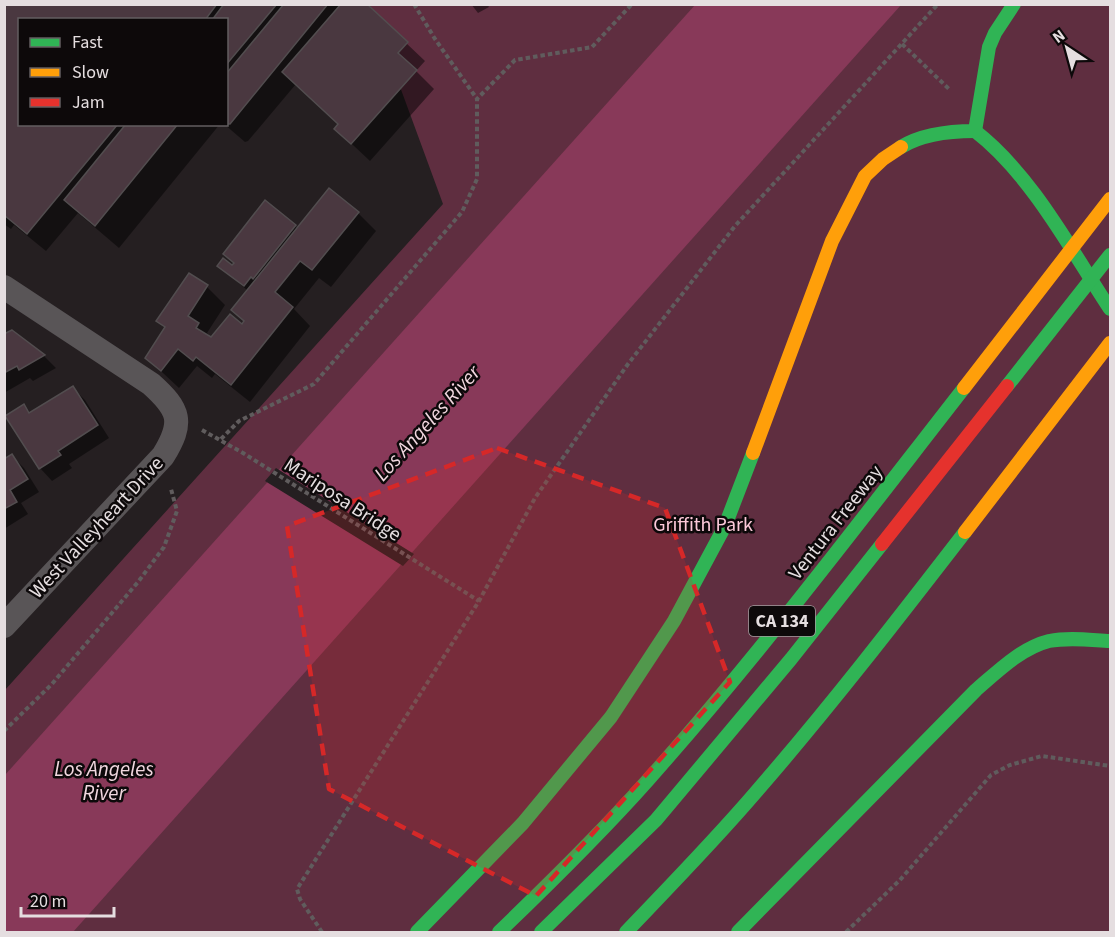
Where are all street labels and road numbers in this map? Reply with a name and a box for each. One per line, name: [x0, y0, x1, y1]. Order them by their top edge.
street label: West Valleyheart Drive: [23, 450, 170, 605]
street label: Mariposa Bridge: [278, 451, 407, 548]
street label: Ventura Freeway: [782, 459, 890, 586]
road number: CA 134: [749, 606, 815, 636]

